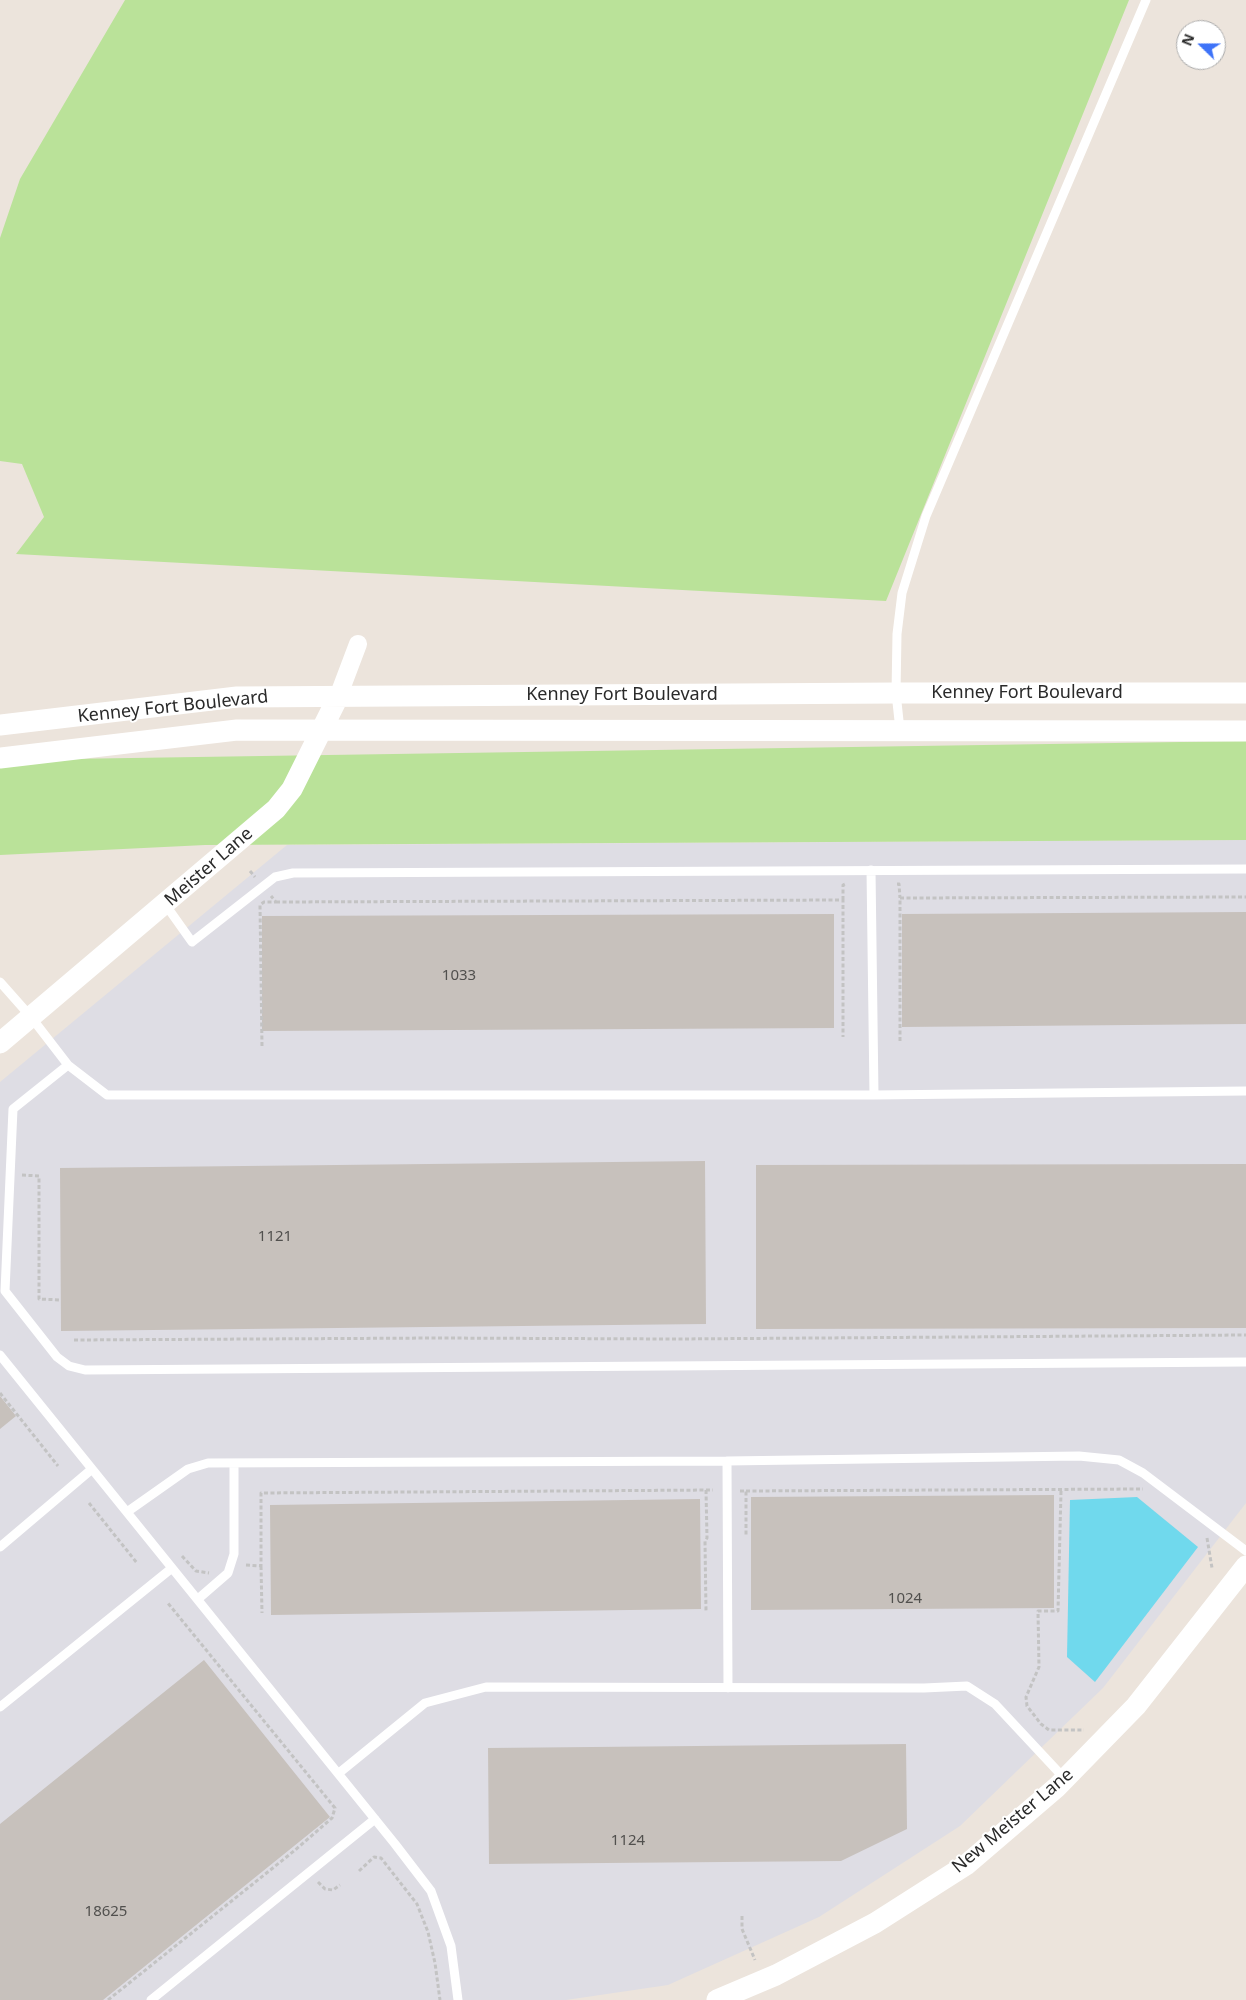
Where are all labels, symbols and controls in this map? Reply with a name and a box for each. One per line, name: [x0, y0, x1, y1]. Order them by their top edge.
north arrow: [1176, 20, 1226, 70]
text: N: [1177, 31, 1198, 48]
street label: Kenney Fort Boulevard: [931, 682, 1123, 704]
street label: Kenney Fort Boulevard: [526, 684, 718, 706]
street label: Kenney Fort Boulevard: [77, 686, 269, 728]
street label: Meister Lane: [161, 823, 257, 911]
house number: 1033: [442, 967, 476, 985]
house number: 1121: [258, 1228, 292, 1246]
house number: 1024: [888, 1590, 922, 1608]
street label: New Meister Lane: [948, 1764, 1078, 1878]
house number: 1124: [611, 1832, 645, 1850]
house number: 18625: [85, 1903, 127, 1921]

